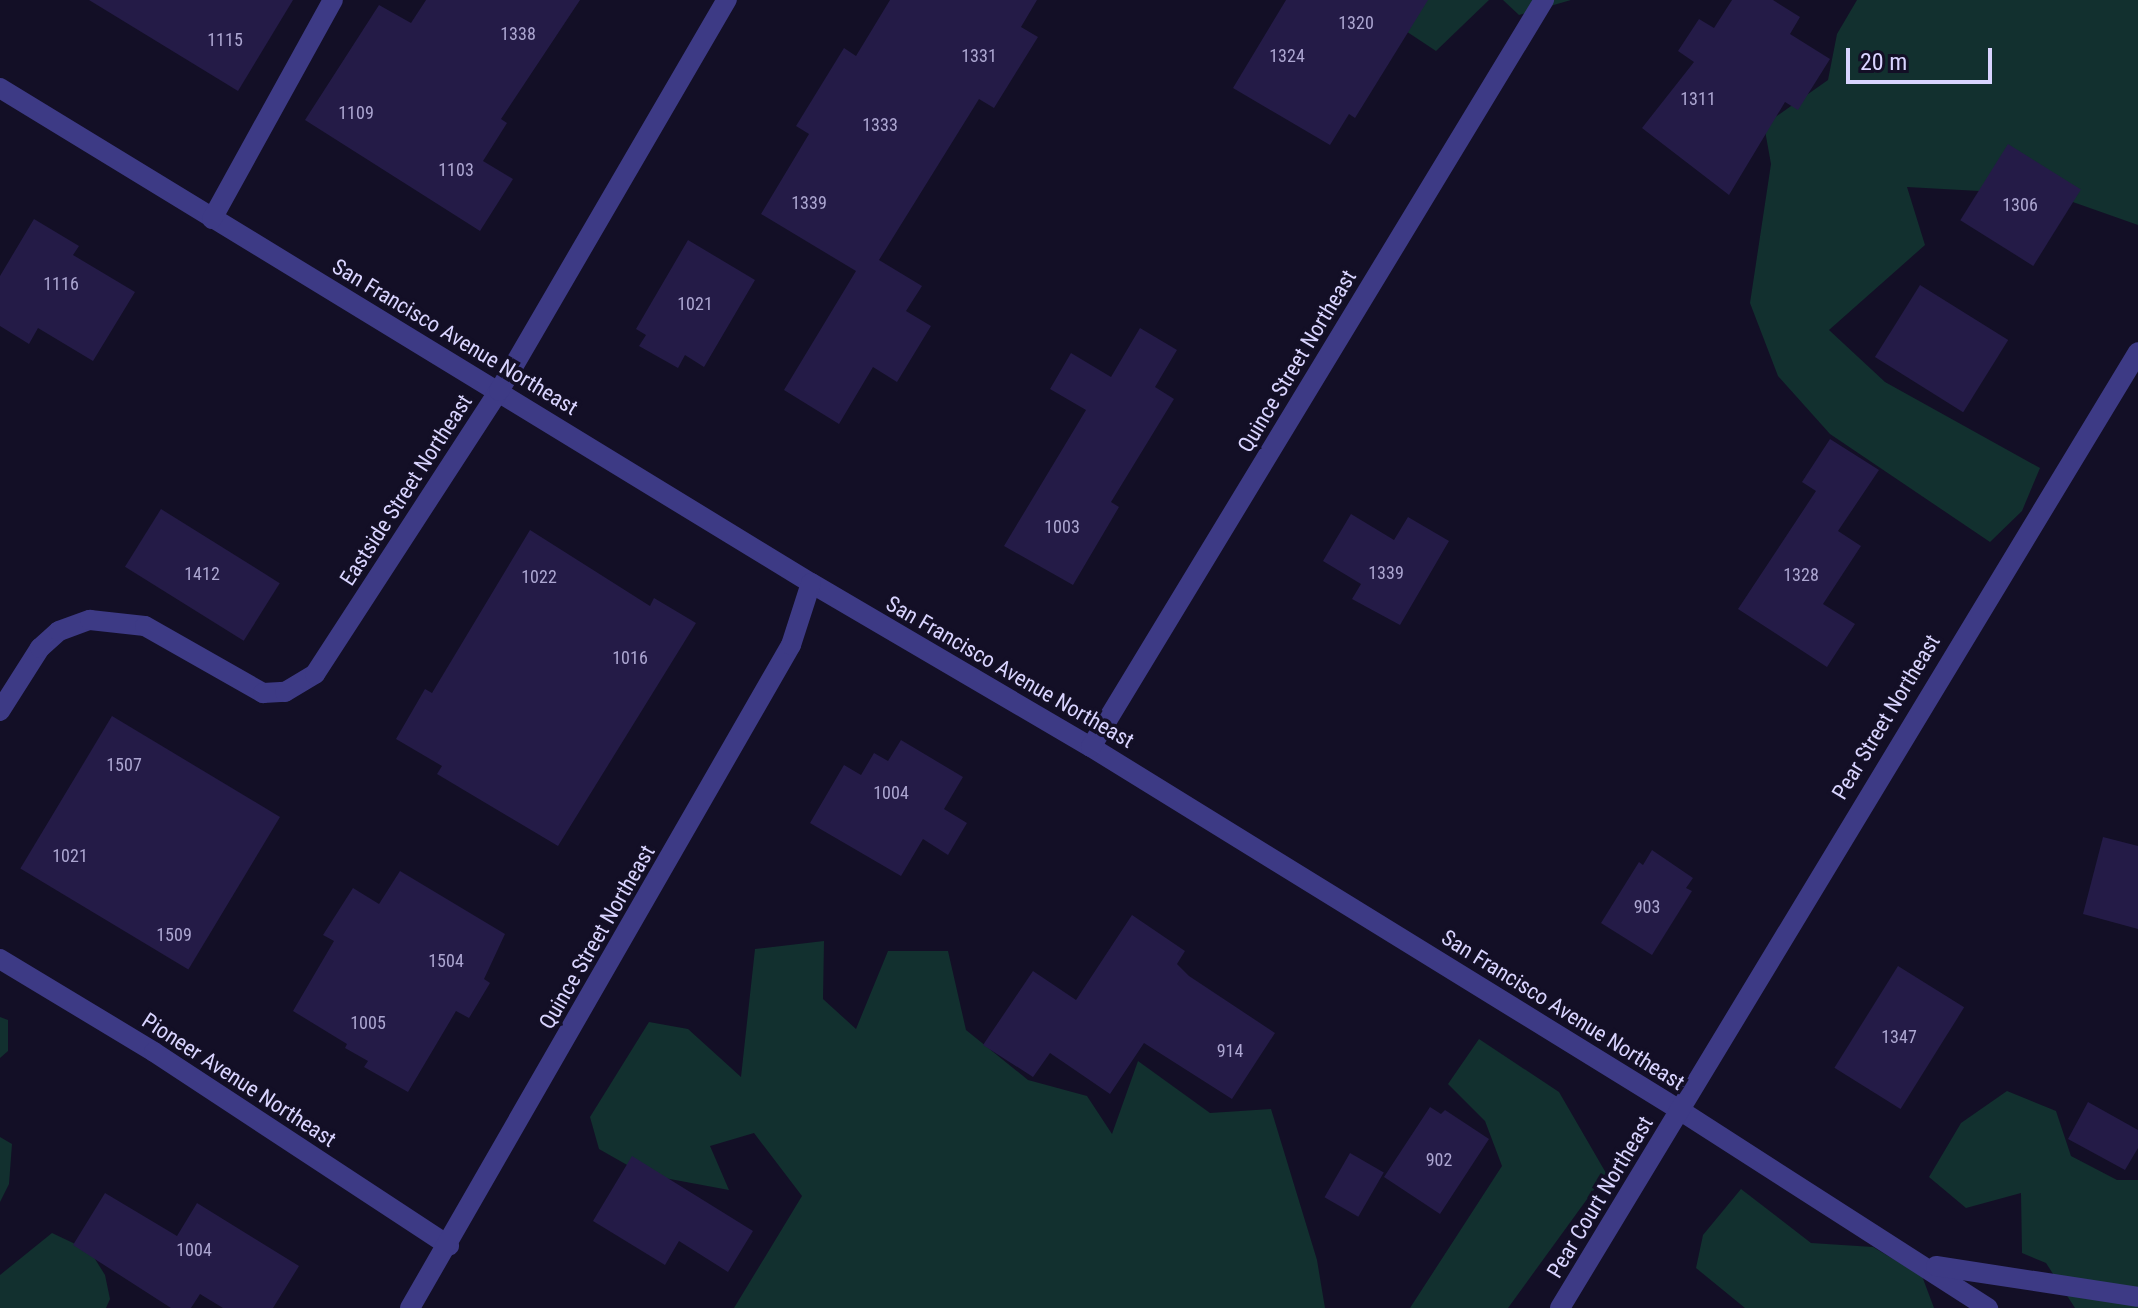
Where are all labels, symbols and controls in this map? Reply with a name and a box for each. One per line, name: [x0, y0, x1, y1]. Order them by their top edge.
house number: 1320: [1338, 12, 1374, 34]
house number: 1338: [500, 23, 536, 45]
house number: 1115: [207, 29, 243, 51]
scale bar: [1850, 32, 1996, 82]
house number: 1331: [961, 45, 997, 67]
house number: 1324: [1269, 45, 1305, 67]
text: 20 m: [1860, 48, 1907, 76]
house number: 1311: [1680, 88, 1716, 110]
house number: 1109: [338, 102, 374, 124]
house number: 1333: [862, 114, 898, 136]
house number: 1103: [438, 159, 474, 181]
house number: 1339: [791, 192, 827, 214]
house number: 1306: [2002, 194, 2038, 216]
street label: San Francisco Avenue Northeast: [327, 253, 583, 421]
street label: Quince Street Northeast: [1232, 265, 1362, 457]
house number: 1116: [43, 273, 79, 295]
house number: 1021: [677, 293, 713, 315]
street label: Eastside Street Northeast: [334, 390, 478, 590]
house number: 1003: [1044, 516, 1080, 538]
house number: 1339: [1368, 562, 1404, 584]
house number: 1412: [184, 563, 220, 585]
house number: 1328: [1783, 564, 1819, 586]
house number: 1022: [521, 566, 557, 588]
street label: San Francisco Avenue Northeast: [881, 590, 1139, 754]
street label: Pear Street Northeast: [1826, 630, 1946, 804]
house number: 1016: [612, 647, 648, 669]
house number: 1507: [106, 754, 142, 776]
house number: 1004: [873, 782, 909, 804]
street label: Quince Street Northeast: [534, 840, 660, 1034]
house number: 1021: [52, 845, 88, 867]
house number: 903: [1634, 896, 1660, 918]
house number: 1509: [156, 924, 192, 946]
street label: San Francisco Avenue Northeast: [1437, 924, 1689, 1096]
house number: 1504: [428, 950, 464, 972]
street label: Pioneer Avenue Northeast: [137, 1007, 341, 1153]
house number: 1005: [350, 1012, 386, 1034]
house number: 1347: [1881, 1026, 1917, 1048]
house number: 914: [1217, 1040, 1243, 1062]
street label: Pear Court Northeast: [1541, 1111, 1659, 1283]
house number: 902: [1426, 1149, 1452, 1171]
house number: 1004: [176, 1239, 212, 1261]

